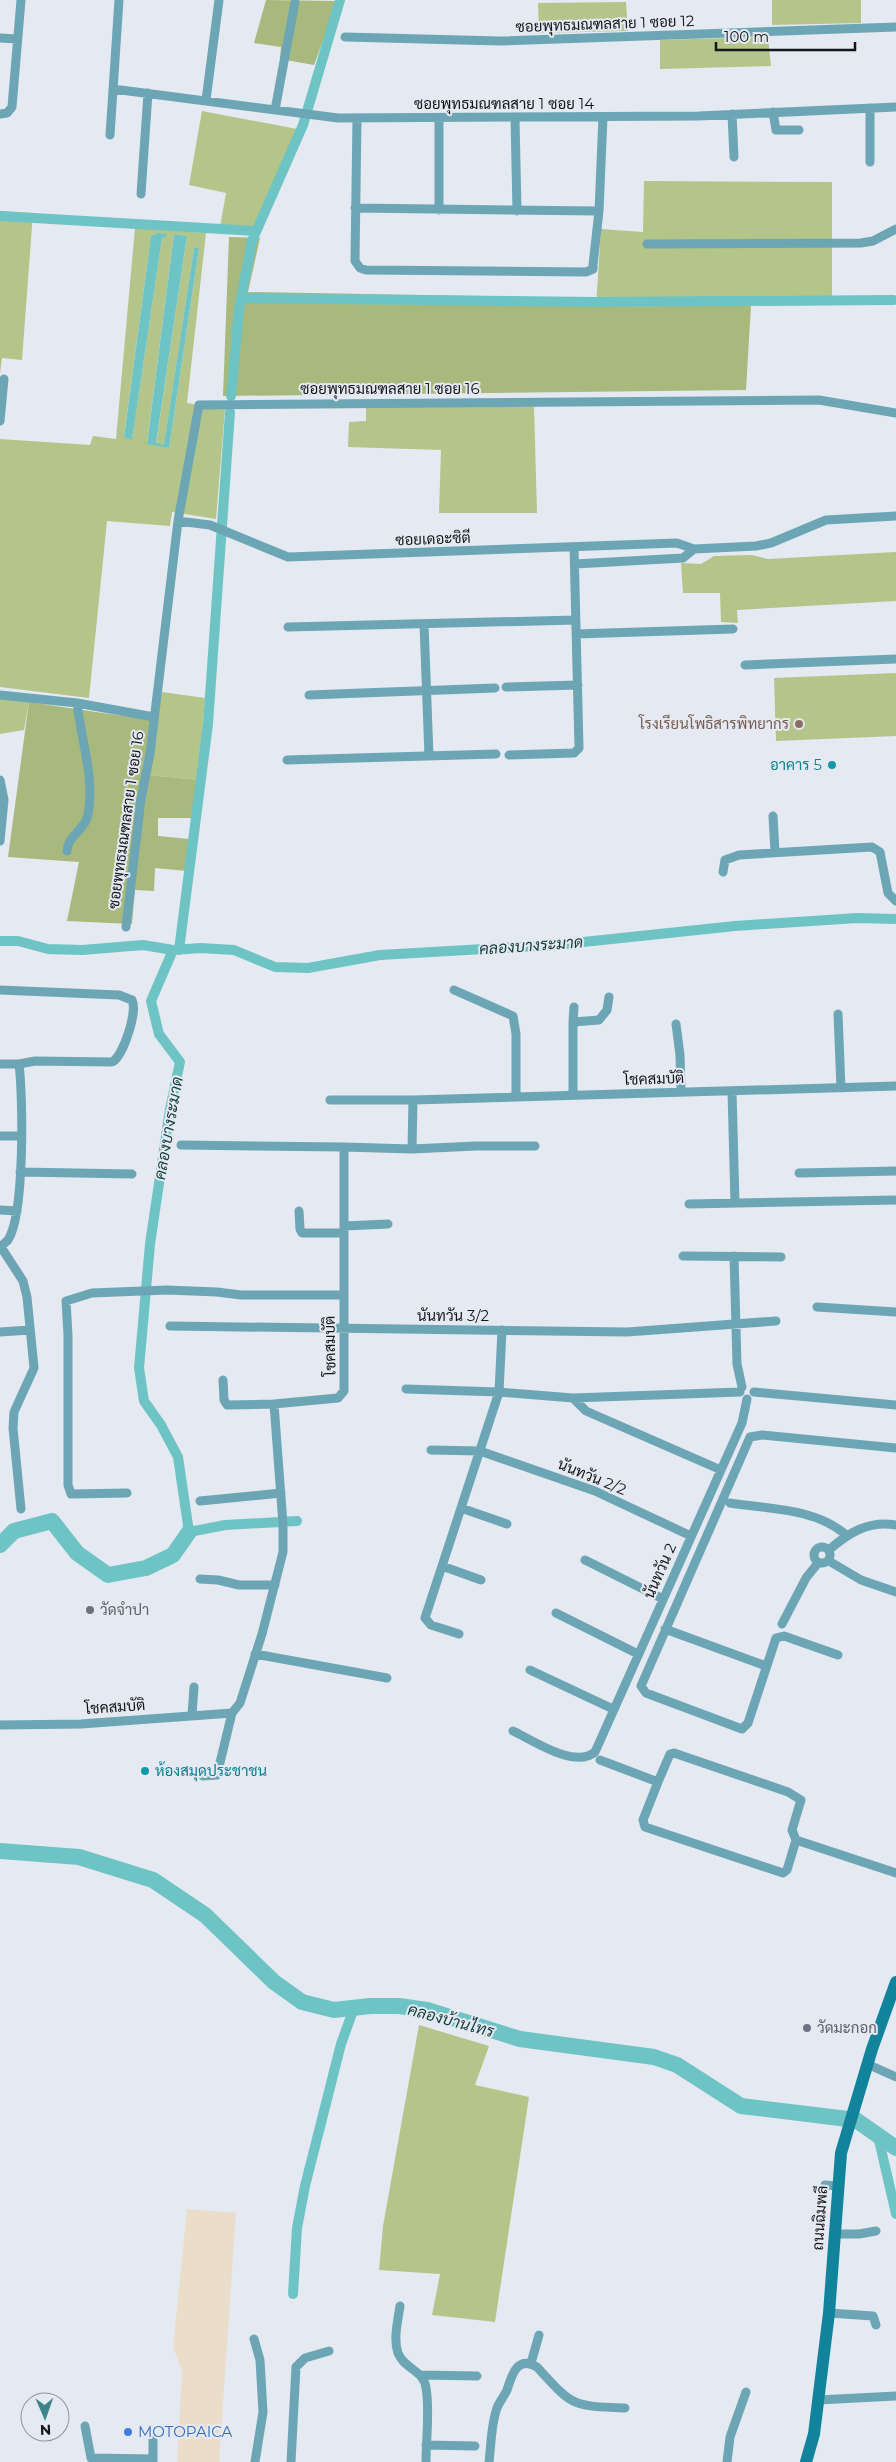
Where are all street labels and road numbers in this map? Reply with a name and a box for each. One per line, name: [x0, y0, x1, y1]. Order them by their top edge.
street label: ซอยพุทธมณฑลสาย 1 ซอย 12: [515, 11, 695, 38]
street label: ซอยพุทธมณฑลสาย 1 ซอย 14: [414, 94, 594, 115]
street label: ซอยพุทธมณฑลสาย 1 ซอย 16: [300, 379, 480, 400]
street label: ซอยเดอะซิตี: [395, 528, 471, 549]
street label: ซอยพุทธมณฑลสาย 1 ซอย 16: [104, 730, 149, 910]
street label: โชคสมบัติ: [622, 1068, 685, 1089]
street label: นันทวัน 3/2: [417, 1306, 489, 1325]
street label: โชคสมบัติ: [319, 1316, 340, 1377]
street label: นันทวัน 2/2: [555, 1454, 629, 1499]
street label: นันทวัน 2: [639, 1540, 680, 1601]
street label: โชคสมบัติ: [83, 1695, 146, 1718]
street label: ถนนฉิมพลี: [808, 2185, 831, 2251]

